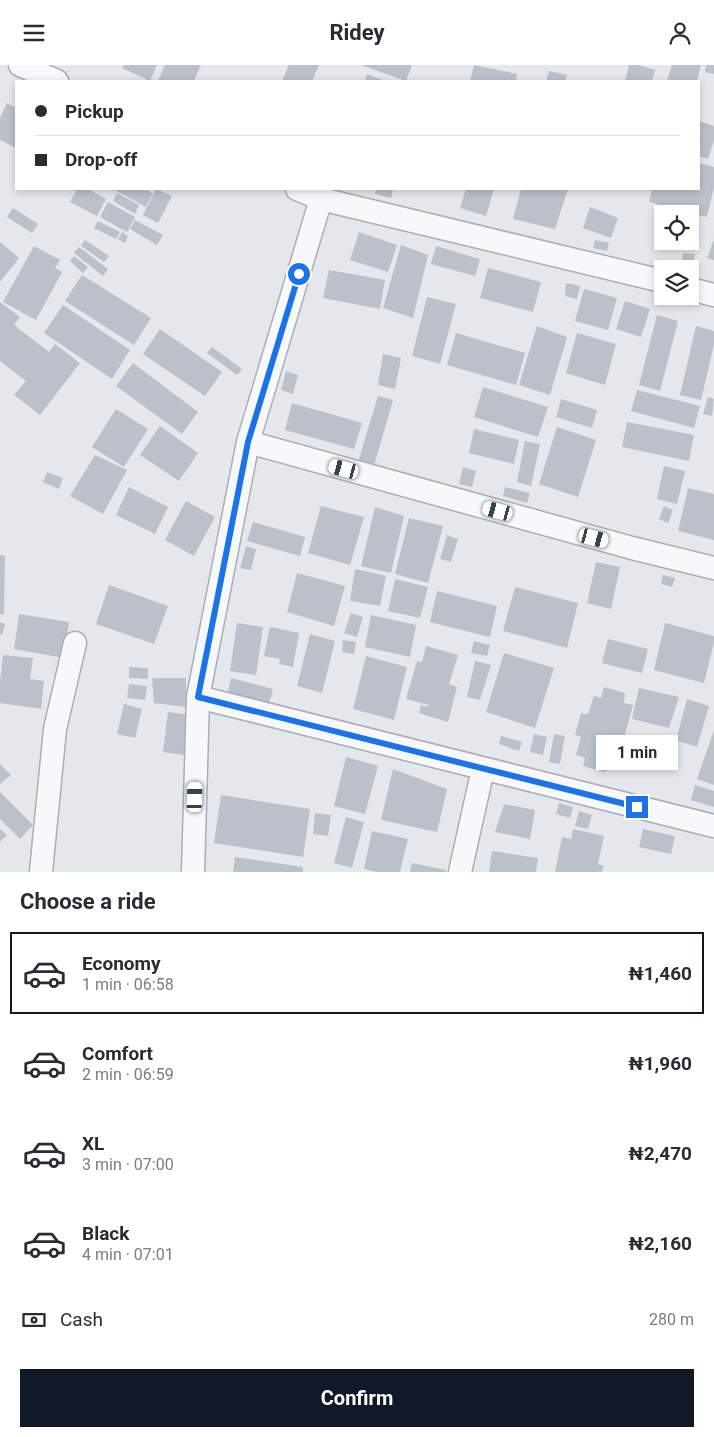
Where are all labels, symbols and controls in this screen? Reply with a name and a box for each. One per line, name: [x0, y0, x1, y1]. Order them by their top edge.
icon: menu: [20, 19, 48, 47]
icon: person: [666, 19, 694, 47]
text: Ridey: [329, 20, 385, 45]
text: Pickup: [65, 100, 124, 123]
text: Drop-off: [65, 148, 137, 171]
map controls: [654, 205, 699, 305]
button: locate: [654, 205, 699, 250]
button: layers: [654, 260, 699, 305]
route start: [288, 263, 310, 285]
car: [327, 458, 360, 480]
car: [481, 500, 514, 522]
car: [577, 527, 610, 549]
callout: 1 min: [596, 735, 678, 769]
text: 1 min: [617, 743, 657, 762]
car: [186, 782, 203, 812]
route end: [626, 796, 648, 818]
text: Choose a ride: [20, 889, 156, 914]
icon: car: [22, 951, 67, 996]
text: Economy: [82, 952, 161, 975]
text: ₦1,460: [628, 962, 692, 985]
text: 1 min · 06:58: [82, 975, 174, 994]
icon: car: [22, 1041, 67, 1086]
text: Comfort: [82, 1042, 153, 1065]
text: ₦1,960: [628, 1052, 692, 1075]
text: 2 min · 06:59: [82, 1065, 174, 1084]
icon: car: [22, 1131, 67, 1176]
text: XL: [82, 1132, 104, 1155]
text: ₦2,470: [628, 1142, 692, 1165]
text: 3 min · 07:00: [82, 1155, 174, 1174]
icon: car: [22, 1221, 67, 1266]
text: Black: [82, 1222, 129, 1245]
text: ₦2,160: [628, 1232, 692, 1255]
text: 4 min · 07:01: [82, 1245, 174, 1264]
icon: cash: [20, 1306, 48, 1334]
text: Cash: [60, 1308, 103, 1331]
text: 280 m: [649, 1310, 694, 1329]
button: Confirm: [20, 1369, 694, 1427]

